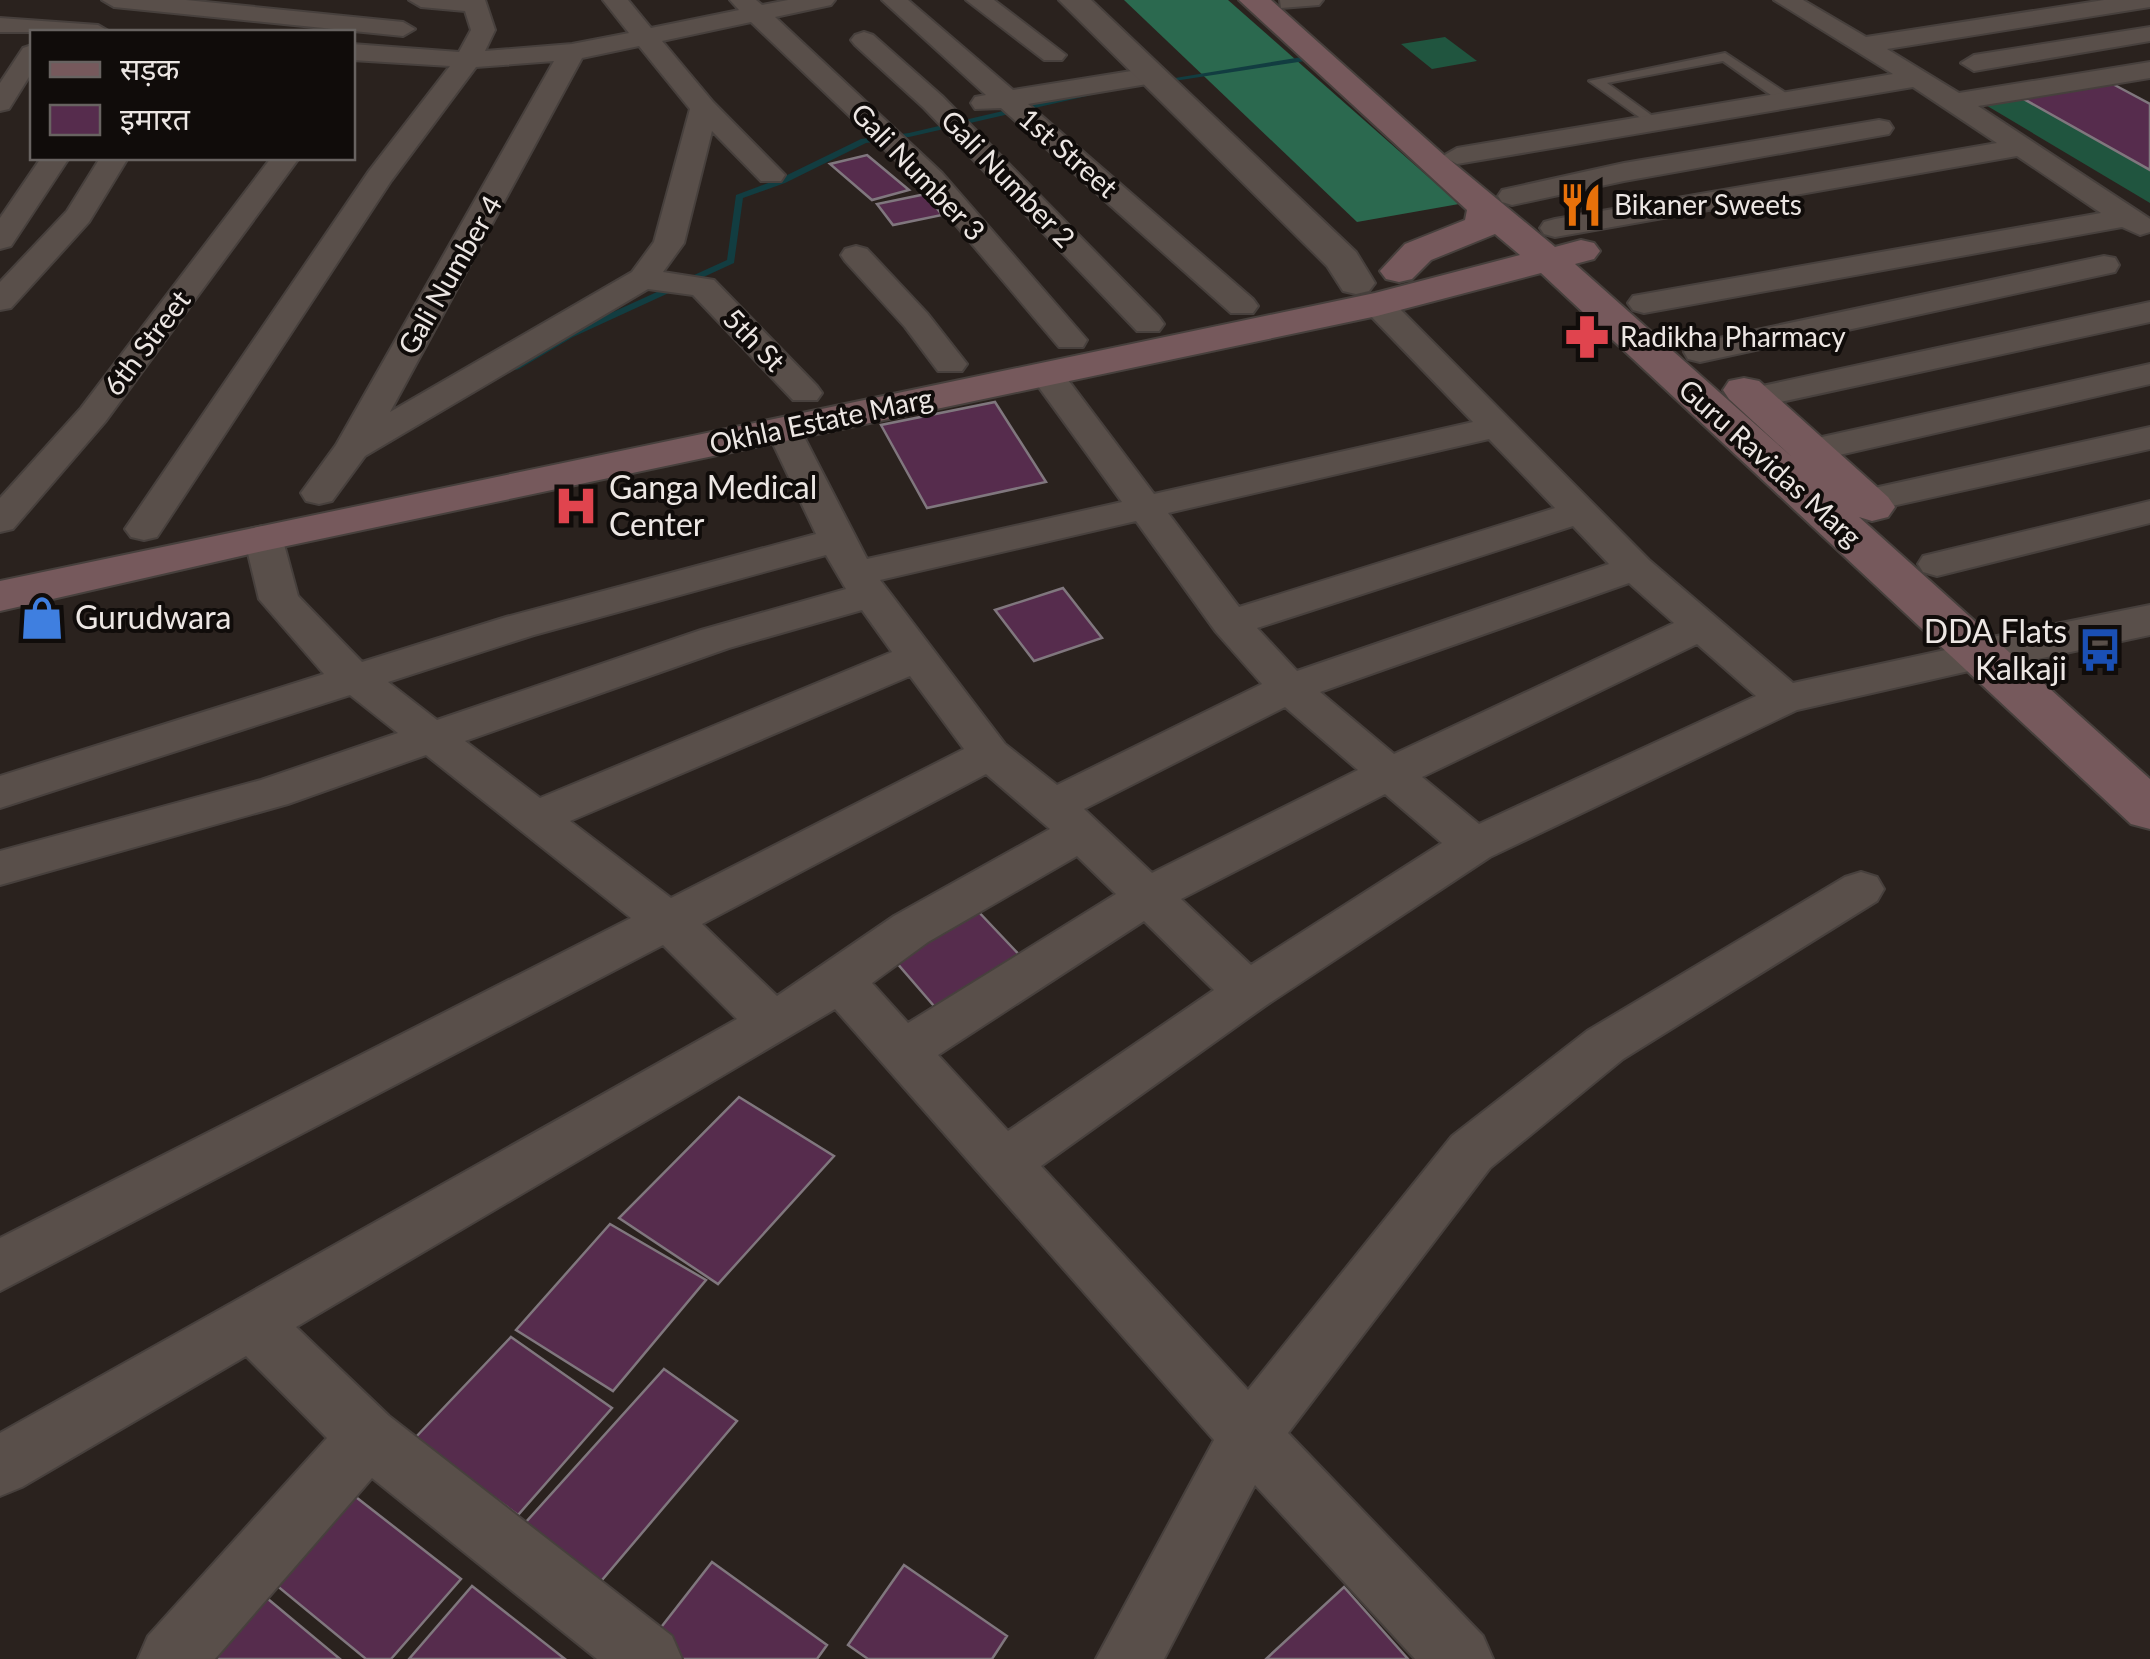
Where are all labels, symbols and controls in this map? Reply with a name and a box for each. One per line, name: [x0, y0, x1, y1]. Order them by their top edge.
legend: [30, 30, 355, 160]
text: सड़क: [120, 50, 180, 87]
street label: Gali Number 3: [845, 95, 993, 247]
text: इमारत: [120, 100, 191, 136]
street label: 1st Street: [1012, 100, 1125, 204]
street label: Gali Number 2: [935, 102, 1083, 254]
restaurant icon: Bikaner Sweets: [1557, 181, 1605, 229]
place label: Bikaner Sweets: [1614, 187, 1802, 221]
street label: Gali Number 4: [390, 189, 508, 360]
street label: 6th Street: [96, 283, 197, 402]
street label: 5th St: [717, 301, 793, 378]
pharmacy icon: Radikha Pharmacy: [1563, 313, 1611, 361]
place label: Radikha Pharmacy: [1620, 319, 1846, 353]
street label: Guru Ravidas Marg: [1672, 371, 1869, 553]
street label: Okhla Estate Marg: [706, 380, 936, 460]
place label: Ganga Medical Center: [609, 467, 817, 543]
hospital icon: Ganga Medical Center: [552, 482, 600, 530]
shop icon: Gurudwara: [18, 594, 66, 642]
place label: Gurudwara: [75, 597, 232, 636]
place label: DDA Flats Kalkaji: [1924, 611, 2067, 687]
bus stop icon: DDA Flats Kalkaji: [2076, 626, 2124, 674]

